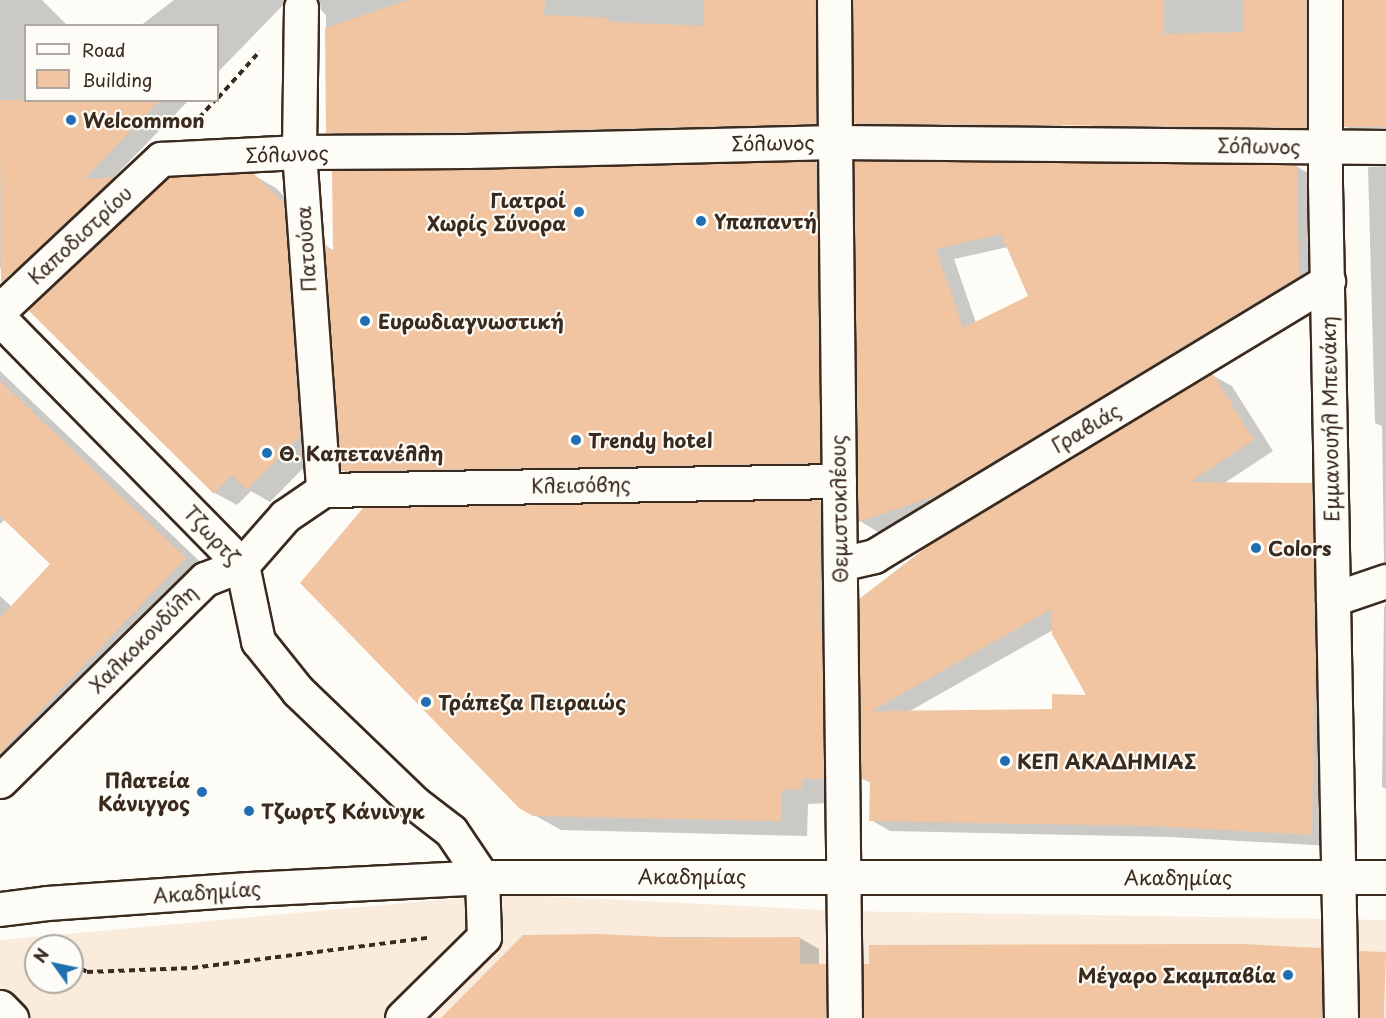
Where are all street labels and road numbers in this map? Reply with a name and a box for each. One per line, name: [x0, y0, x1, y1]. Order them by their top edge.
street label: Σόλωνος: [731, 130, 815, 156]
street label: Σόλωνος: [1217, 133, 1301, 159]
street label: Σόλωνος: [245, 141, 329, 167]
street label: Καποδιστρίου: [23, 181, 137, 289]
street label: Πατούσα: [291, 205, 321, 293]
street label: Εμμανουήλ Μπενάκη: [1316, 315, 1344, 523]
street label: Γραβιάς: [1047, 398, 1125, 458]
street label: Θεμιστοκλέους: [826, 435, 852, 583]
street label: Κλεισόβης: [531, 472, 631, 498]
street label: Τζωρτζ: [179, 501, 245, 569]
street label: Χαλκοκονδύλη: [84, 580, 202, 698]
street label: Ακαδημίας: [638, 864, 746, 888]
street label: Ακαδημίας: [1124, 865, 1232, 889]
street label: Ακαδημίας: [152, 876, 262, 908]

